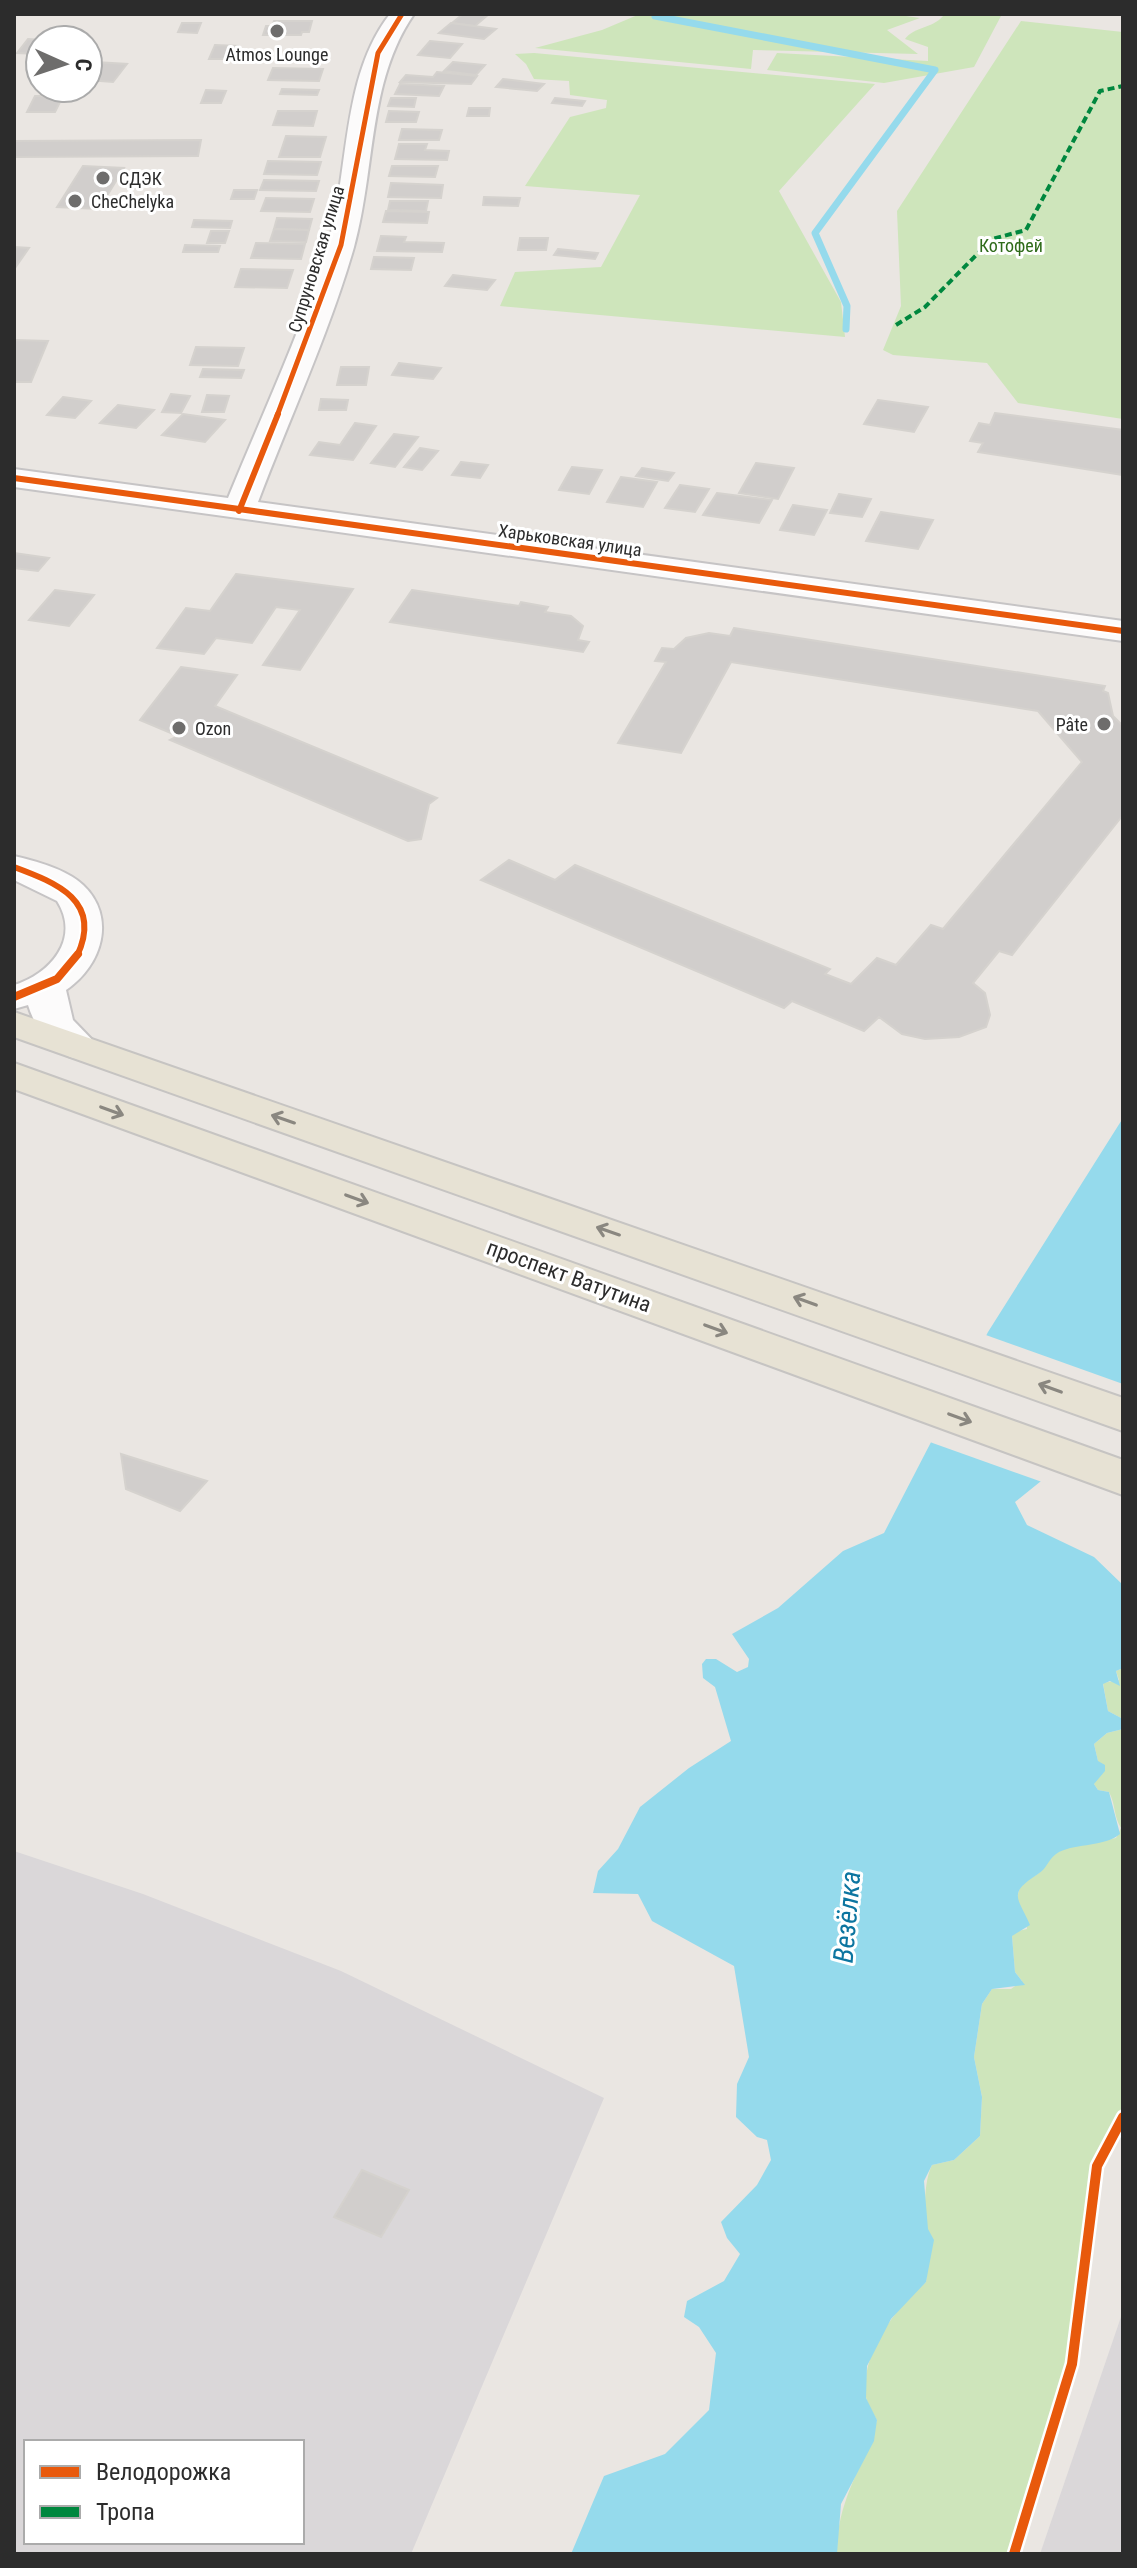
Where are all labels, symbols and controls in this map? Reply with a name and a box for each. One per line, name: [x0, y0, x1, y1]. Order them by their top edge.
marker: Atmos Lounge: [268, 22, 286, 40]
north arrow: [24, 24, 104, 104]
place label: Atmos Lounge: [226, 44, 328, 65]
text: С: [71, 58, 96, 72]
place label: СДЭК: [119, 168, 162, 189]
marker: СДЭК: [94, 169, 112, 187]
street label: Супруновская улица: [284, 183, 348, 335]
place label: CheChelyka: [91, 191, 174, 212]
marker: CheChelyka: [66, 192, 84, 210]
park label: Котофей: [979, 235, 1043, 256]
street label: Харьковская улица: [497, 520, 643, 560]
place label: Pâte: [1056, 714, 1088, 735]
marker: Pâte: [1095, 715, 1113, 733]
place label: Ozon: [195, 718, 231, 739]
marker: Ozon: [170, 719, 188, 737]
one-way arrow: [99, 1105, 124, 1119]
one-way arrow: [271, 1110, 296, 1125]
one-way arrow: [344, 1193, 368, 1207]
one-way arrow: [596, 1223, 621, 1238]
street label: проспект Ватутина: [483, 1235, 655, 1317]
one-way arrow: [793, 1292, 818, 1307]
one-way arrow: [703, 1323, 728, 1337]
one-way arrow: [1037, 1380, 1062, 1395]
one-way arrow: [947, 1412, 972, 1426]
water label: Везёлка: [827, 1870, 867, 1964]
legend: [24, 2440, 304, 2544]
text: Велодорожка: [96, 2458, 231, 2486]
text: Тропа: [96, 2498, 155, 2526]

